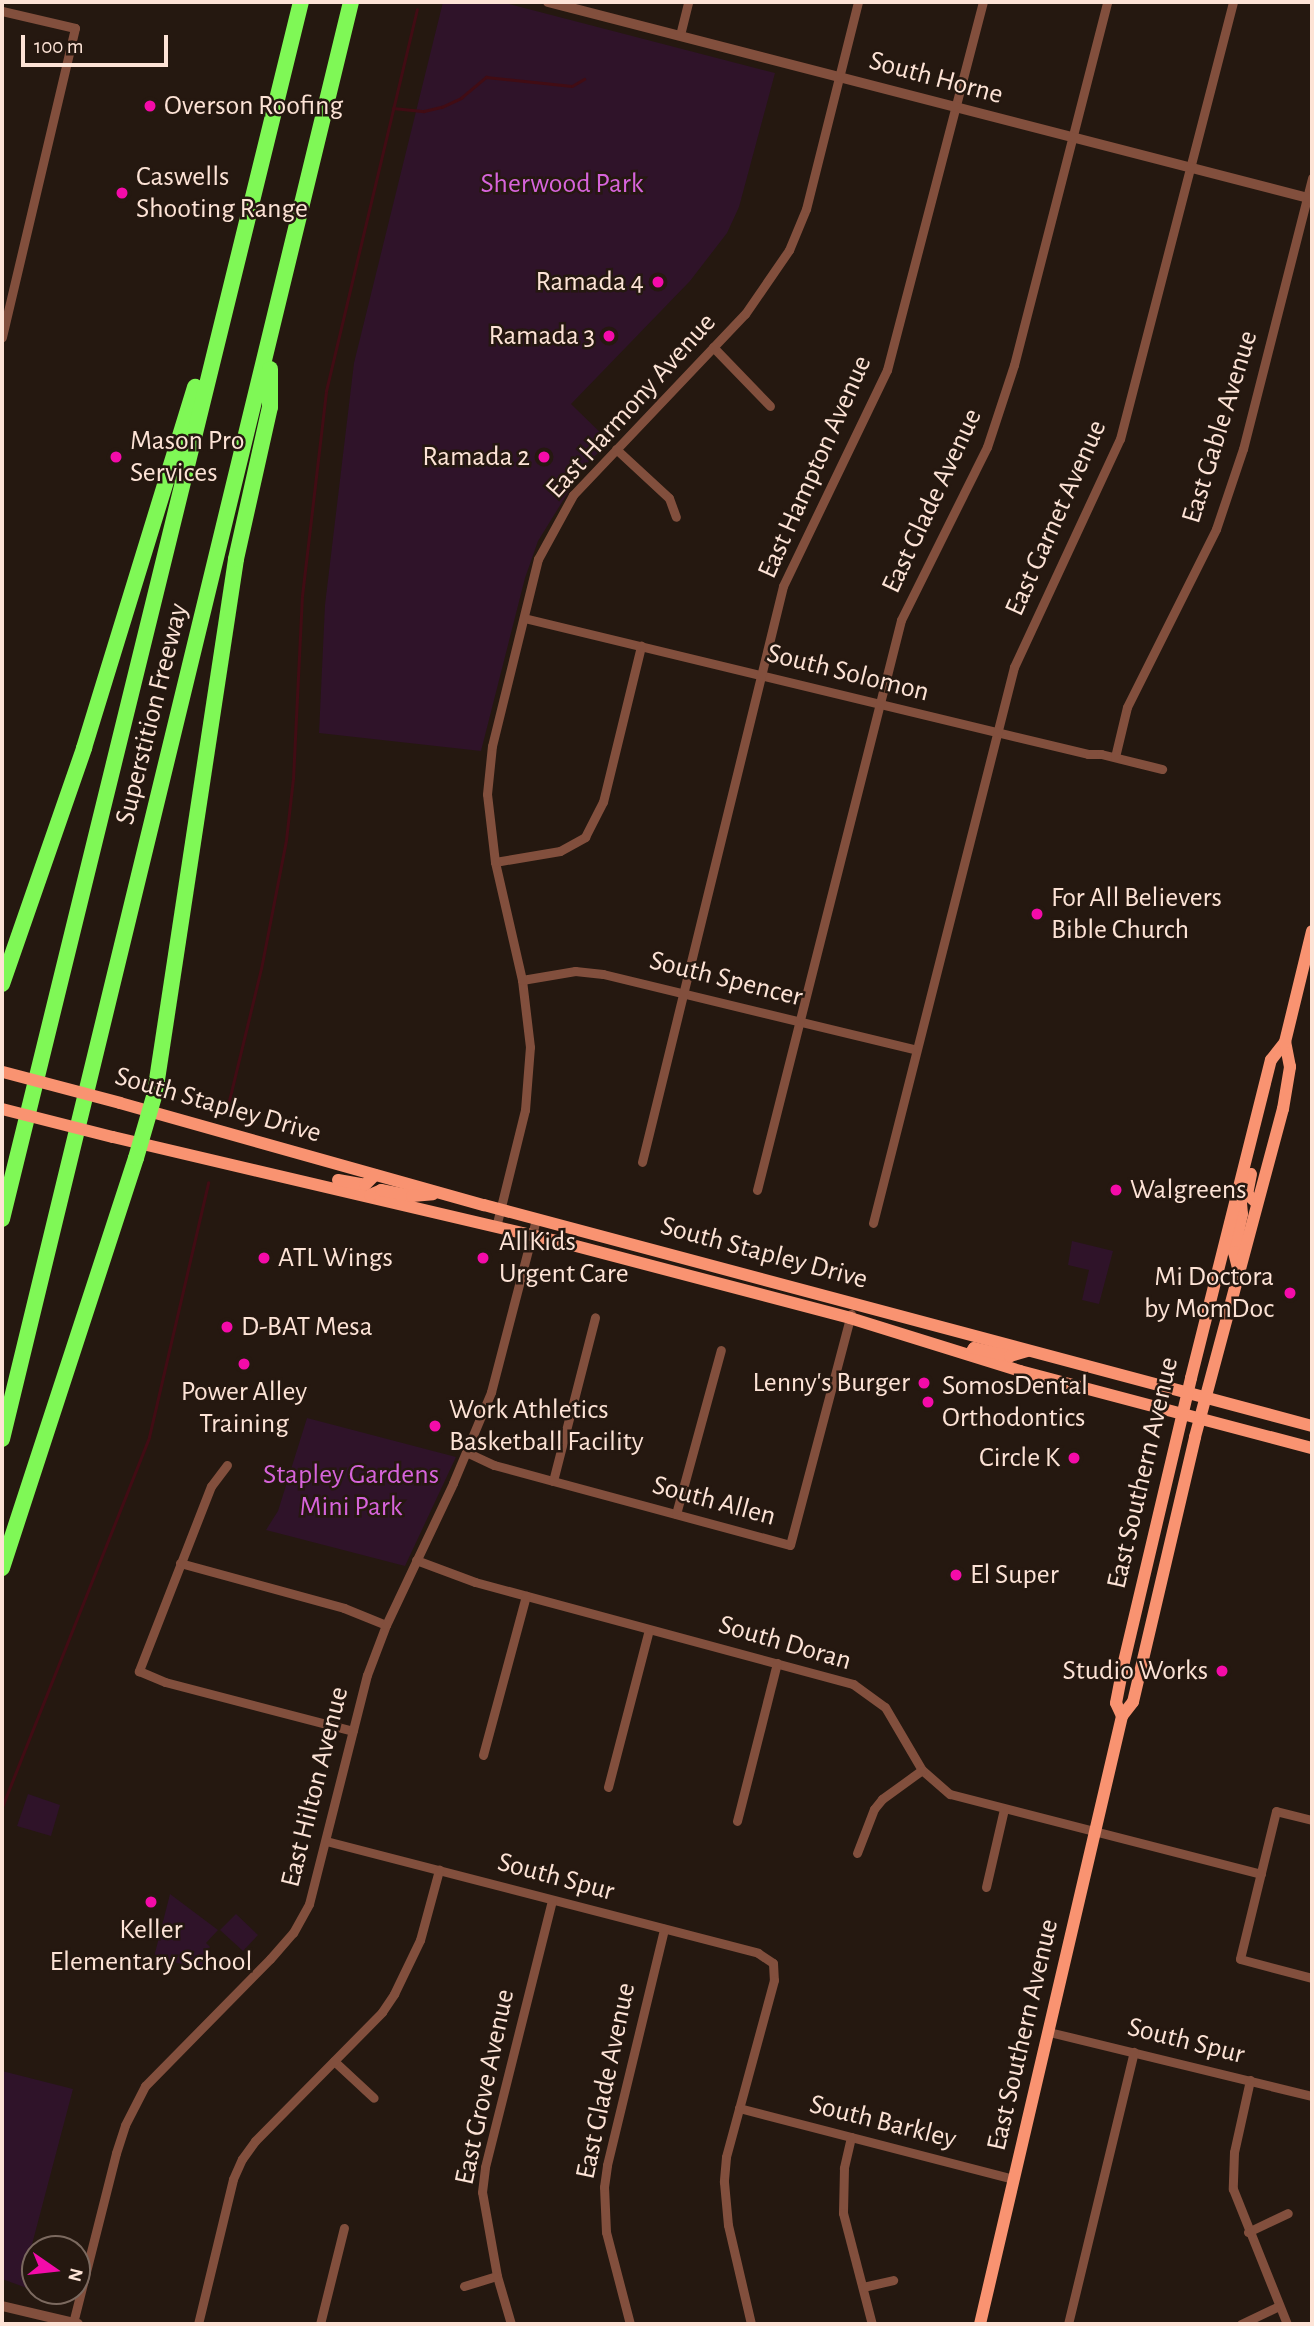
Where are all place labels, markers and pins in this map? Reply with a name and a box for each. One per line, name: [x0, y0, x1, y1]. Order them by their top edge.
place label: Overson Roofing: [164, 89, 343, 123]
marker: Overson Roofing: [142, 98, 158, 114]
place label: Caswells Shooting Range: [136, 160, 308, 226]
marker: Caswells Shooting Range: [114, 185, 130, 201]
place label: Ramada 4: [536, 265, 644, 299]
marker: Ramada 4: [650, 274, 666, 290]
place label: Ramada 3: [488, 319, 595, 353]
marker: Ramada 3: [601, 328, 617, 344]
place label: Mason Pro Services: [130, 424, 245, 490]
place label: Ramada 2: [422, 440, 530, 474]
marker: Mason Pro Services: [108, 449, 124, 465]
marker: Ramada 2: [536, 449, 552, 465]
place label: For All Believers Bible Church: [1051, 881, 1222, 947]
marker: For All Believers Bible Church: [1029, 906, 1045, 922]
place label: Walgreens: [1130, 1173, 1247, 1207]
marker: Walgreens: [1108, 1182, 1124, 1198]
place label: AllKids Urgent Care: [499, 1225, 629, 1291]
place label: ATL Wings: [278, 1241, 393, 1275]
marker: AllKids Urgent Care: [473, 1248, 493, 1268]
marker: ATL Wings: [256, 1250, 272, 1266]
place label: Mi Doctora by MomDoc: [1144, 1260, 1274, 1326]
marker: Mi Doctora by MomDoc: [1280, 1283, 1300, 1303]
place label: D-BAT Mesa: [241, 1310, 373, 1344]
marker: D-BAT Mesa: [219, 1319, 235, 1335]
marker: Power Alley Training: [236, 1356, 252, 1372]
place label: Lenny's Burger: [753, 1366, 910, 1400]
place label: SomosDental Orthodontics: [942, 1369, 1088, 1435]
place label: Power Alley Training: [181, 1375, 307, 1441]
marker: Lenny's Burger: [916, 1375, 932, 1391]
place label: Work Athletics Basketball Facility: [449, 1393, 644, 1459]
marker: SomosDental Orthodontics: [920, 1394, 936, 1410]
marker: Work Athletics Basketball Facility: [427, 1418, 443, 1434]
place label: Circle K: [979, 1441, 1060, 1475]
marker: Circle K: [1066, 1450, 1082, 1466]
place label: El Super: [970, 1558, 1059, 1592]
marker: El Super: [948, 1567, 964, 1583]
place label: Studio Works: [1063, 1654, 1208, 1688]
marker: Studio Works: [1214, 1663, 1230, 1679]
marker: Keller Elementary School: [143, 1894, 159, 1910]
place label: Keller Elementary School: [50, 1913, 252, 1979]

